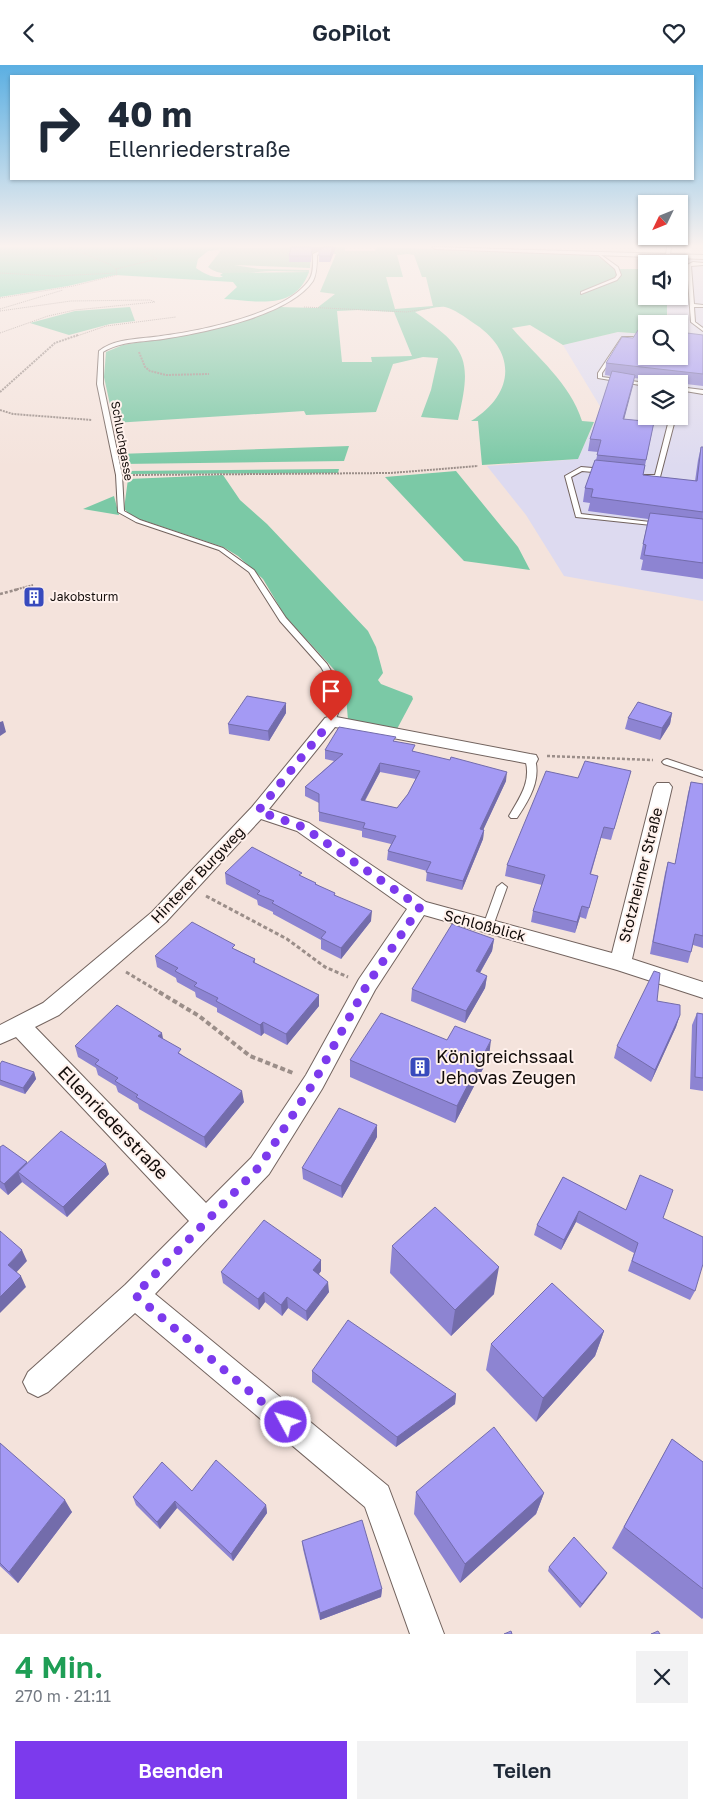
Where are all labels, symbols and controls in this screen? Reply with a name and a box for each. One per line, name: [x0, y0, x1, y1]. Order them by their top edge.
icon: back: [15, 19, 43, 47]
text: GoPilot: [312, 19, 391, 46]
icon: heart: [660, 19, 688, 47]
text: 40 m: [108, 93, 192, 135]
icon: right: [25, 95, 90, 160]
text: Ellenriederstraße: [108, 135, 290, 162]
north arrow: [638, 195, 688, 245]
map controls: [638, 195, 688, 425]
button: sound: [638, 255, 688, 305]
button: search: [638, 315, 688, 365]
button: layers: [638, 375, 688, 425]
street label: Schluchgasse: [108, 400, 137, 482]
building icon: Jakobsturm: [22, 585, 46, 609]
place label: Jakobsturm: [50, 589, 118, 604]
pin: [310, 670, 352, 721]
icon: arrive: [317, 677, 345, 705]
street label: Stotzheimer Straße: [615, 805, 666, 944]
street label: Hinterer Burgweg: [147, 822, 248, 926]
street label: Schloßblick: [442, 905, 529, 945]
place label: Königreichssaal Jehovas Zeugen: [436, 1045, 576, 1088]
building icon: Königreichssaal Jehovas Zeugen: [408, 1055, 432, 1079]
street label: Ellenriederstraße: [54, 1061, 173, 1184]
position arrow: [259, 1395, 311, 1447]
text: 4 Min.: [15, 1649, 103, 1685]
button: close: [636, 1651, 688, 1703]
text: 270 m · 21:11: [15, 1686, 111, 1706]
button: Beenden: [15, 1741, 347, 1799]
button: Teilen: [357, 1741, 688, 1799]

